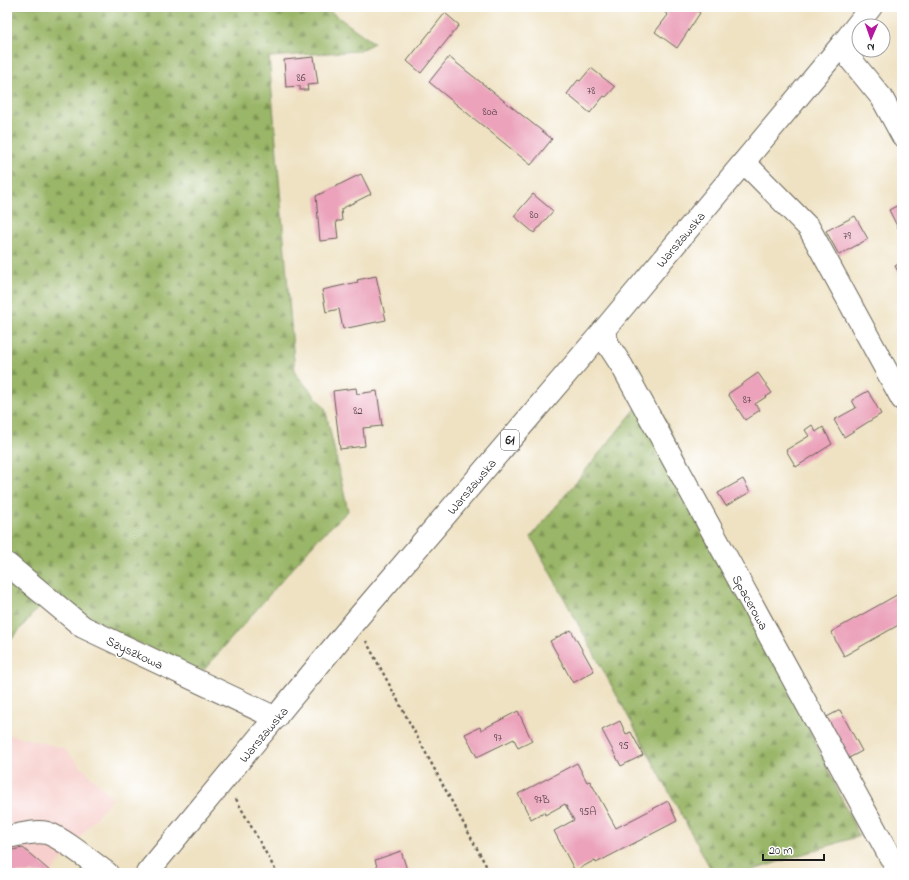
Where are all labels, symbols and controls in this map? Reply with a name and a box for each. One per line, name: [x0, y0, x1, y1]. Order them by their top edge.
north arrow: [851, 18, 891, 58]
text: N: [867, 39, 875, 55]
house number: 86: [297, 70, 306, 86]
house number: 78: [587, 83, 595, 99]
house number: 80a: [483, 104, 497, 120]
house number: 80: [530, 207, 539, 223]
street label: Warszawska: [652, 208, 710, 272]
house number: 79: [843, 228, 852, 244]
house number: 87: [743, 392, 752, 408]
house number: 82: [353, 403, 363, 419]
road number: 61: [501, 430, 519, 450]
street label: Warszawska: [443, 455, 501, 519]
street label: Spacerowa: [727, 572, 773, 634]
street label: Szyszkowa: [102, 632, 166, 676]
street label: Warszawska: [235, 703, 293, 767]
house number: 97: [494, 730, 502, 746]
house number: 95: [619, 738, 629, 754]
house number: 97B: [534, 792, 550, 808]
house number: 95A: [580, 804, 596, 820]
scale bar: [763, 836, 824, 862]
text: 20 m: [769, 842, 792, 860]

